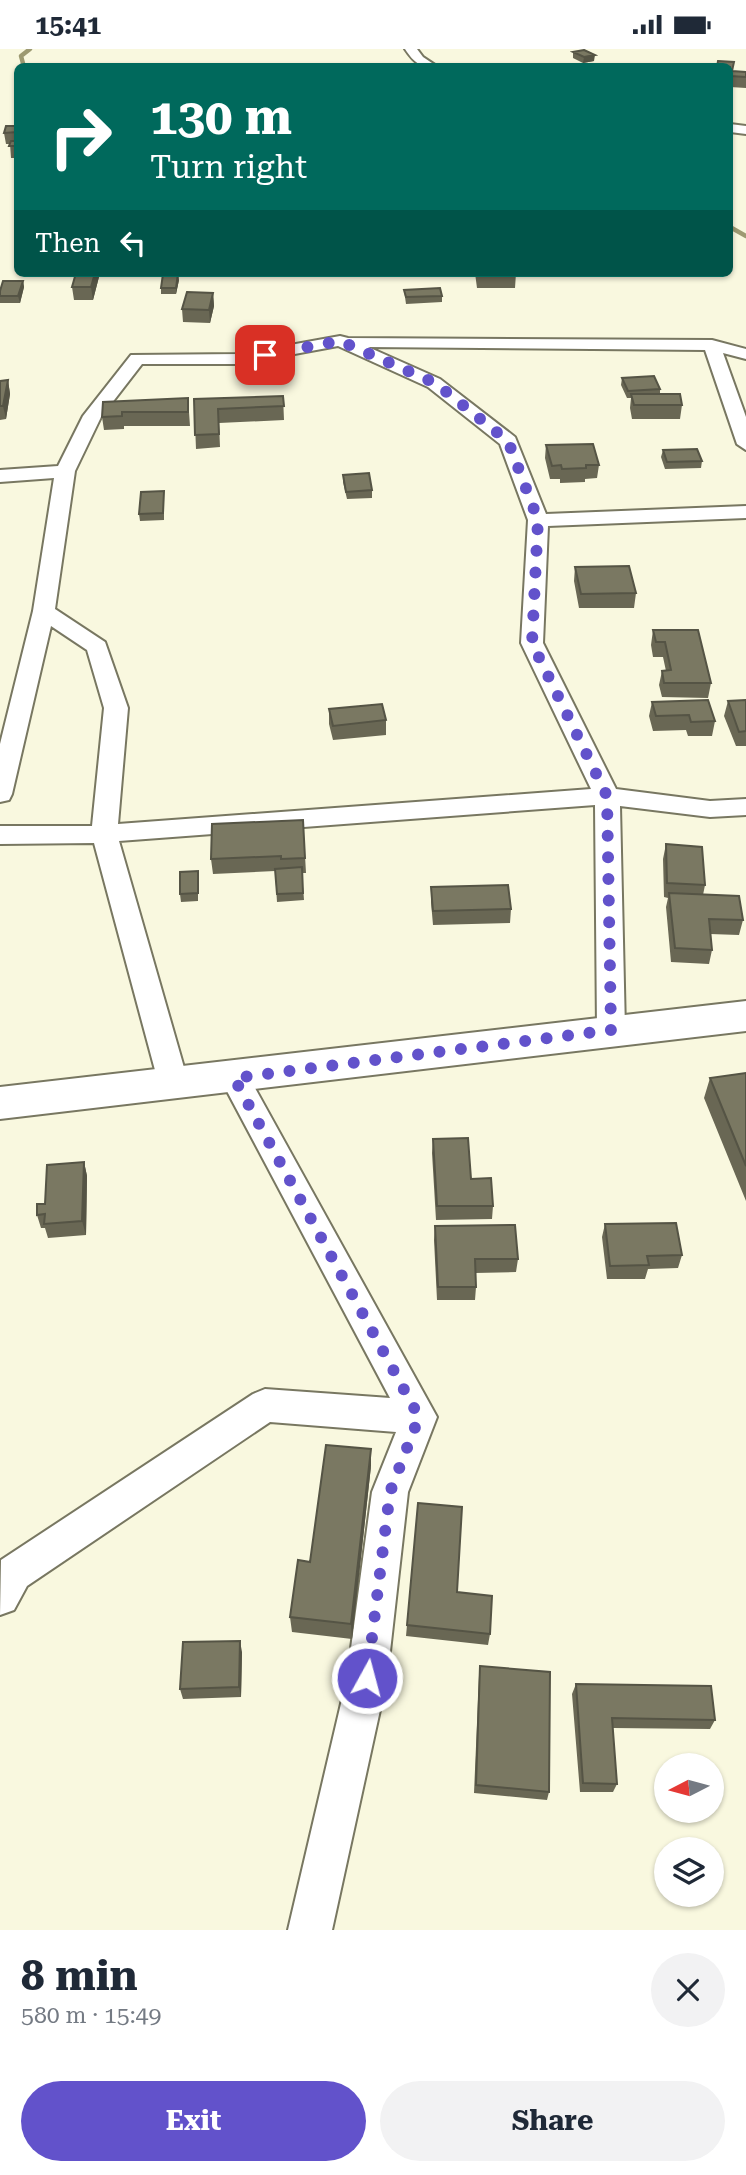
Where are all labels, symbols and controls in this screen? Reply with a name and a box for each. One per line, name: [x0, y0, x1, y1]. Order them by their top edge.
text: 15:41: [35, 10, 101, 40]
text: 130 m: [150, 89, 292, 146]
icon: right: [35, 91, 126, 182]
text: Turn right: [150, 148, 307, 186]
icon: left: [114, 224, 152, 262]
text: Then: [35, 228, 100, 258]
pin: [235, 325, 295, 385]
icon: arrive: [246, 336, 284, 374]
position arrow: [330, 1641, 404, 1715]
north arrow: [654, 1753, 724, 1823]
map controls: [654, 1753, 724, 1907]
button: layers: [654, 1837, 724, 1907]
text: 8 min: [21, 1951, 138, 2000]
button: close: [651, 1953, 725, 2027]
text: 580 m · 15:49: [21, 2002, 161, 2029]
button: Exit: [21, 2081, 366, 2161]
button: Share: [380, 2081, 725, 2161]

